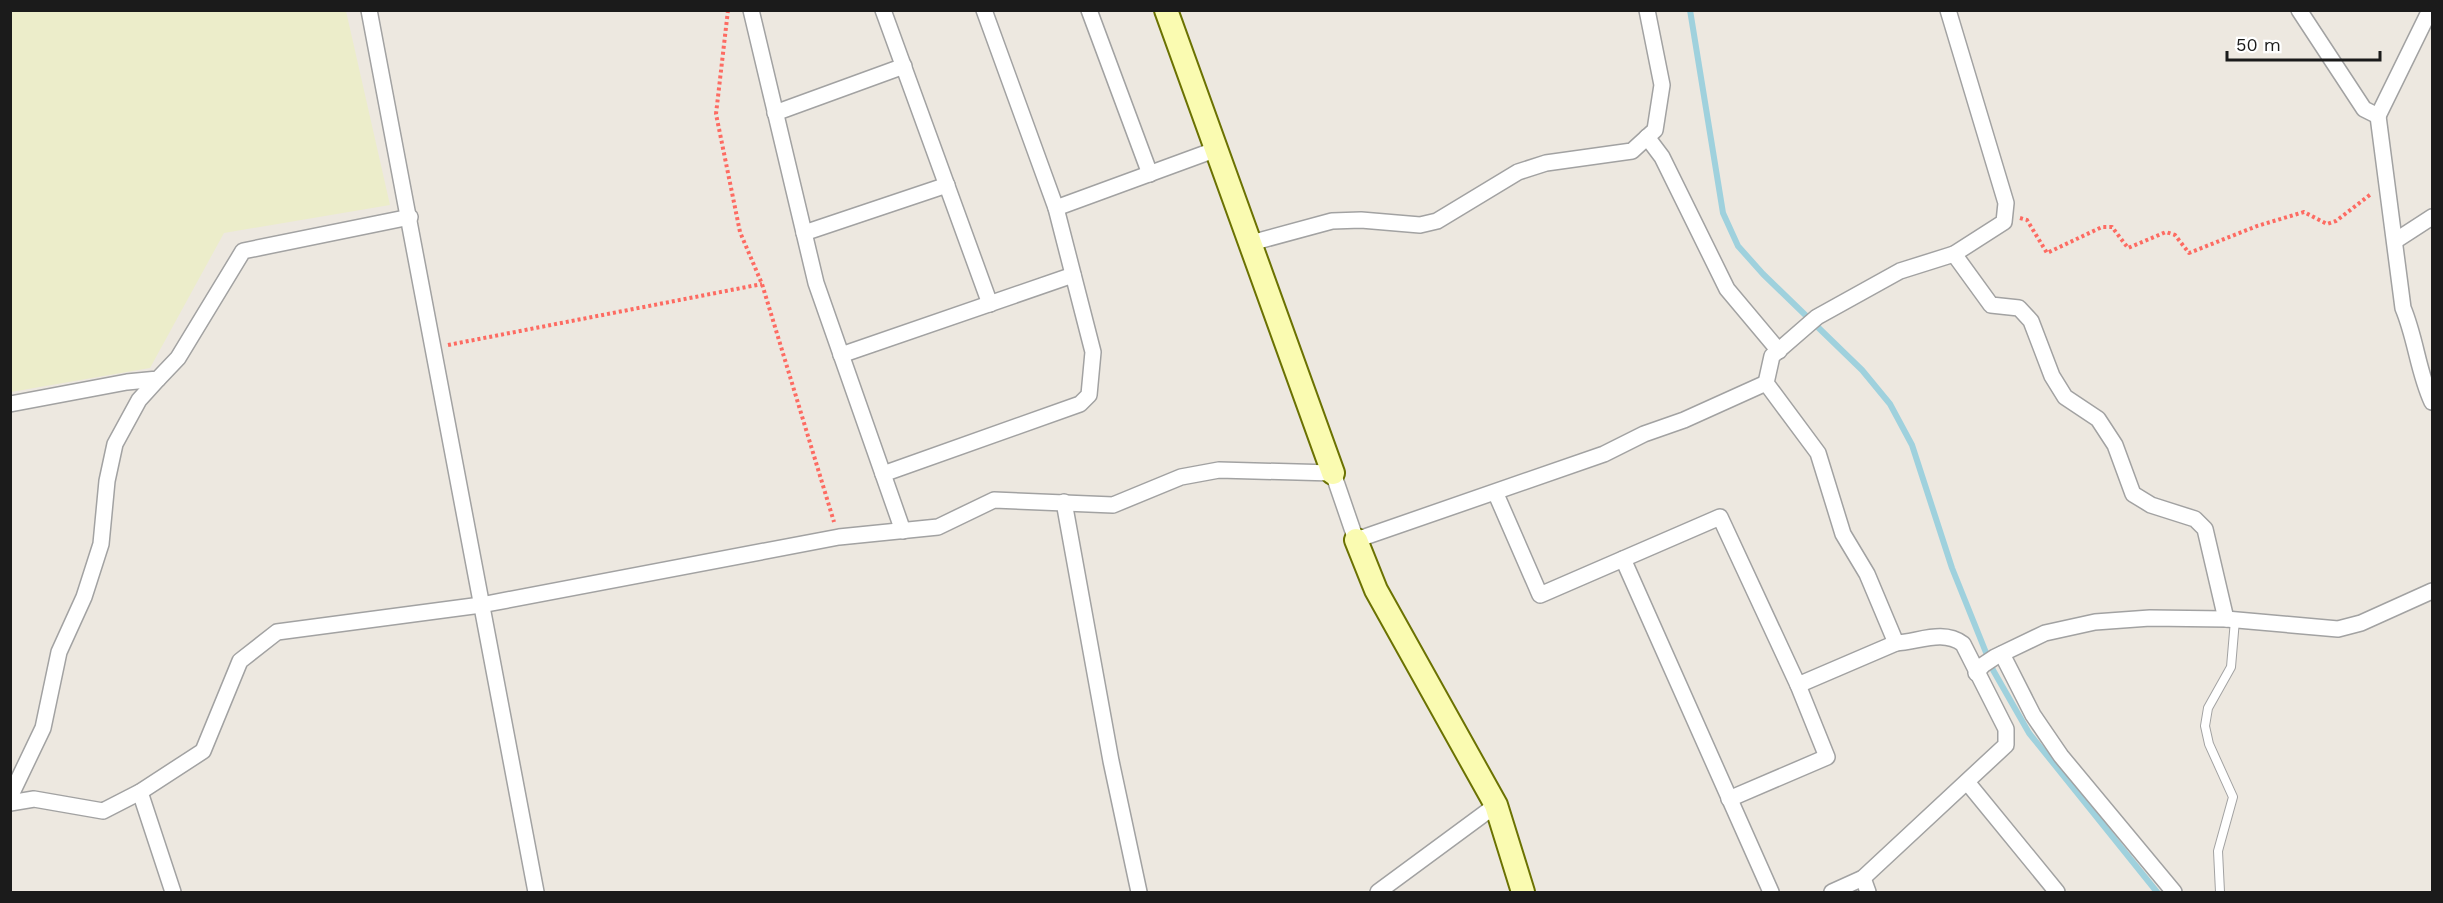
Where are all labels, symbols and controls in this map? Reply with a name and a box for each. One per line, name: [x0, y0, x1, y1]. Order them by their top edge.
scale bar: [2227, 24, 2380, 62]
text: 50 m: [2236, 34, 2281, 55]

